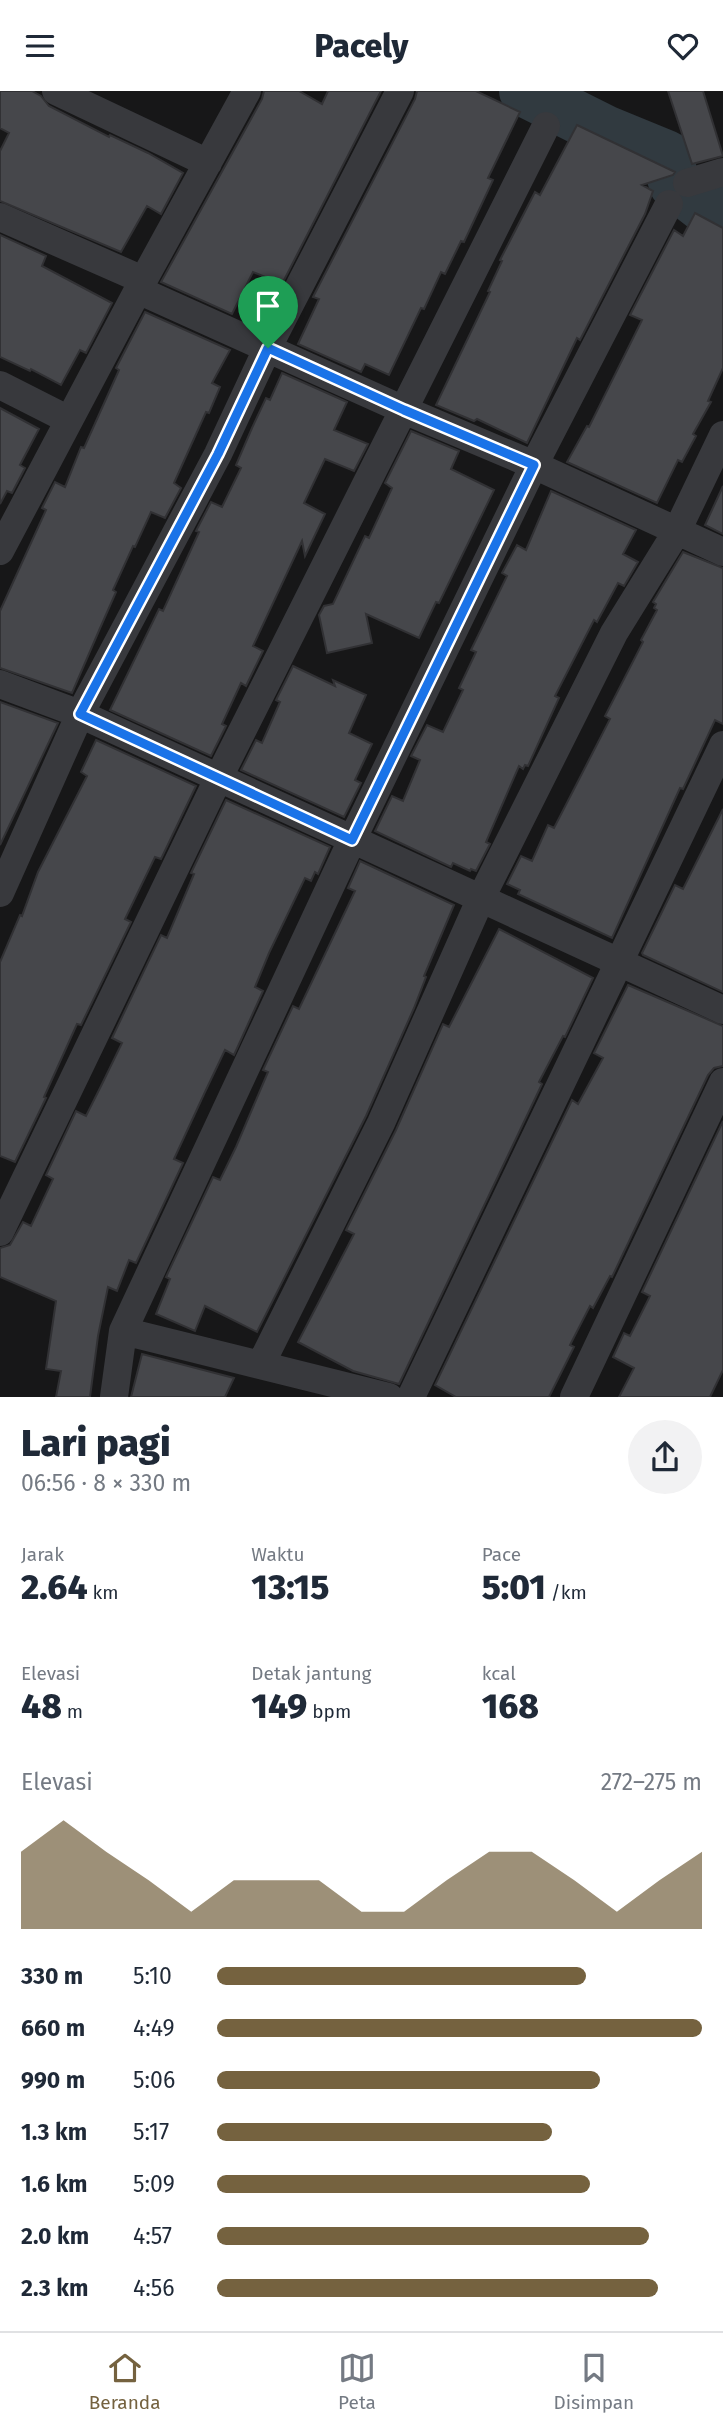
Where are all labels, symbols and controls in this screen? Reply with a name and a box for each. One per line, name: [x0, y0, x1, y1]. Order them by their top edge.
icon: menu: [21, 27, 59, 65]
text: Pacely: [315, 27, 408, 65]
icon: heart: [664, 27, 702, 65]
pin: [238, 276, 298, 348]
icon: arrive: [249, 287, 287, 325]
text: Lari pagi: [21, 1420, 171, 1466]
button: share: [628, 1420, 702, 1494]
text: 06:56 · 8 × 330 m: [21, 1469, 191, 1497]
text: Jarak: [21, 1543, 64, 1566]
text: Waktu: [251, 1543, 304, 1566]
text: Pace: [482, 1543, 521, 1566]
text: 2.64: [21, 1566, 88, 1608]
text: 13:15: [251, 1566, 329, 1608]
text: 5:01: [482, 1566, 546, 1608]
text: km: [88, 1581, 119, 1604]
text: /km: [546, 1581, 587, 1604]
text: Elevasi: [21, 1662, 80, 1685]
text: Detak jantung: [251, 1662, 371, 1685]
text: kcal: [482, 1662, 516, 1685]
text: 48: [21, 1685, 62, 1727]
text: 149: [251, 1685, 307, 1727]
text: 168: [482, 1685, 539, 1727]
text: m: [62, 1700, 83, 1723]
text: bpm: [307, 1700, 351, 1723]
text: Elevasi: [21, 1768, 93, 1796]
text: 272–275 m: [601, 1768, 702, 1796]
text: 330 m: [21, 1962, 83, 1990]
text: 5:10: [133, 1962, 172, 1990]
text: 660 m: [21, 2014, 85, 2042]
text: 4:49: [133, 2014, 175, 2042]
text: 990 m: [21, 2066, 85, 2094]
text: 5:06: [133, 2066, 175, 2094]
text: 1.3 km: [21, 2118, 87, 2146]
text: 5:17: [133, 2118, 169, 2146]
text: 1.6 km: [21, 2170, 88, 2198]
text: 5:09: [133, 2170, 175, 2198]
text: 2.0 km: [21, 2222, 89, 2250]
text: 4:57: [133, 2222, 172, 2250]
text: 2.3 km: [21, 2274, 88, 2302]
text: 4:56: [133, 2274, 175, 2302]
tab: Beranda: [89, 2349, 161, 2414]
tab: Peta: [338, 2349, 376, 2414]
tab: Disimpan: [554, 2349, 634, 2414]

